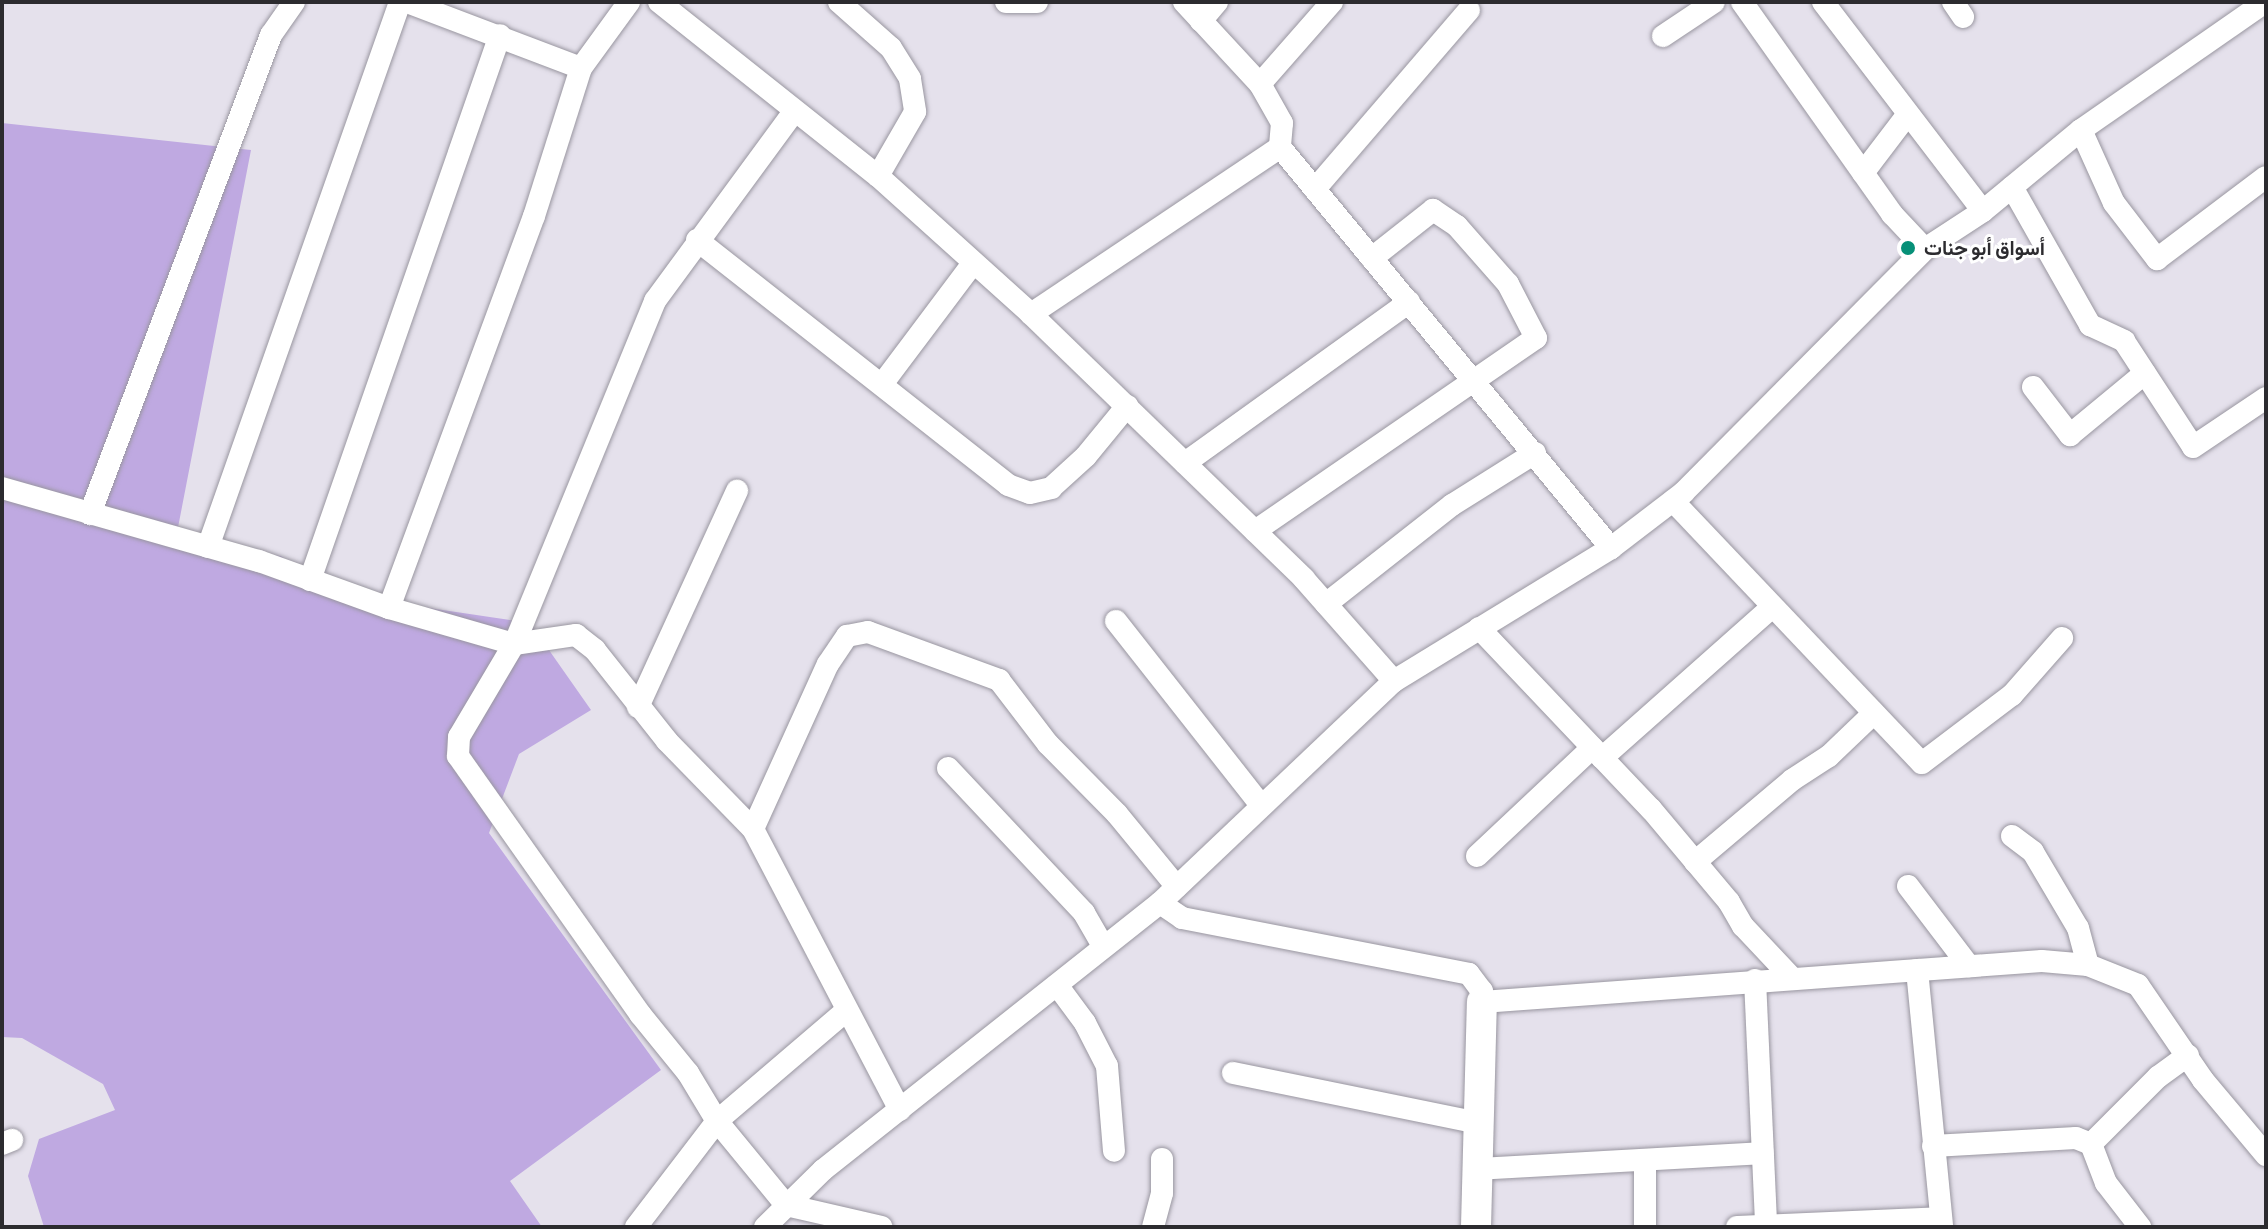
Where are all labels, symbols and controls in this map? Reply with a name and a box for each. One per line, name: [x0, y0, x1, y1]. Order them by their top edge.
place label: أسواق أبو جنات: [1924, 236, 2045, 260]
marker: أسواق أبو جنات: [1899, 239, 1917, 257]

